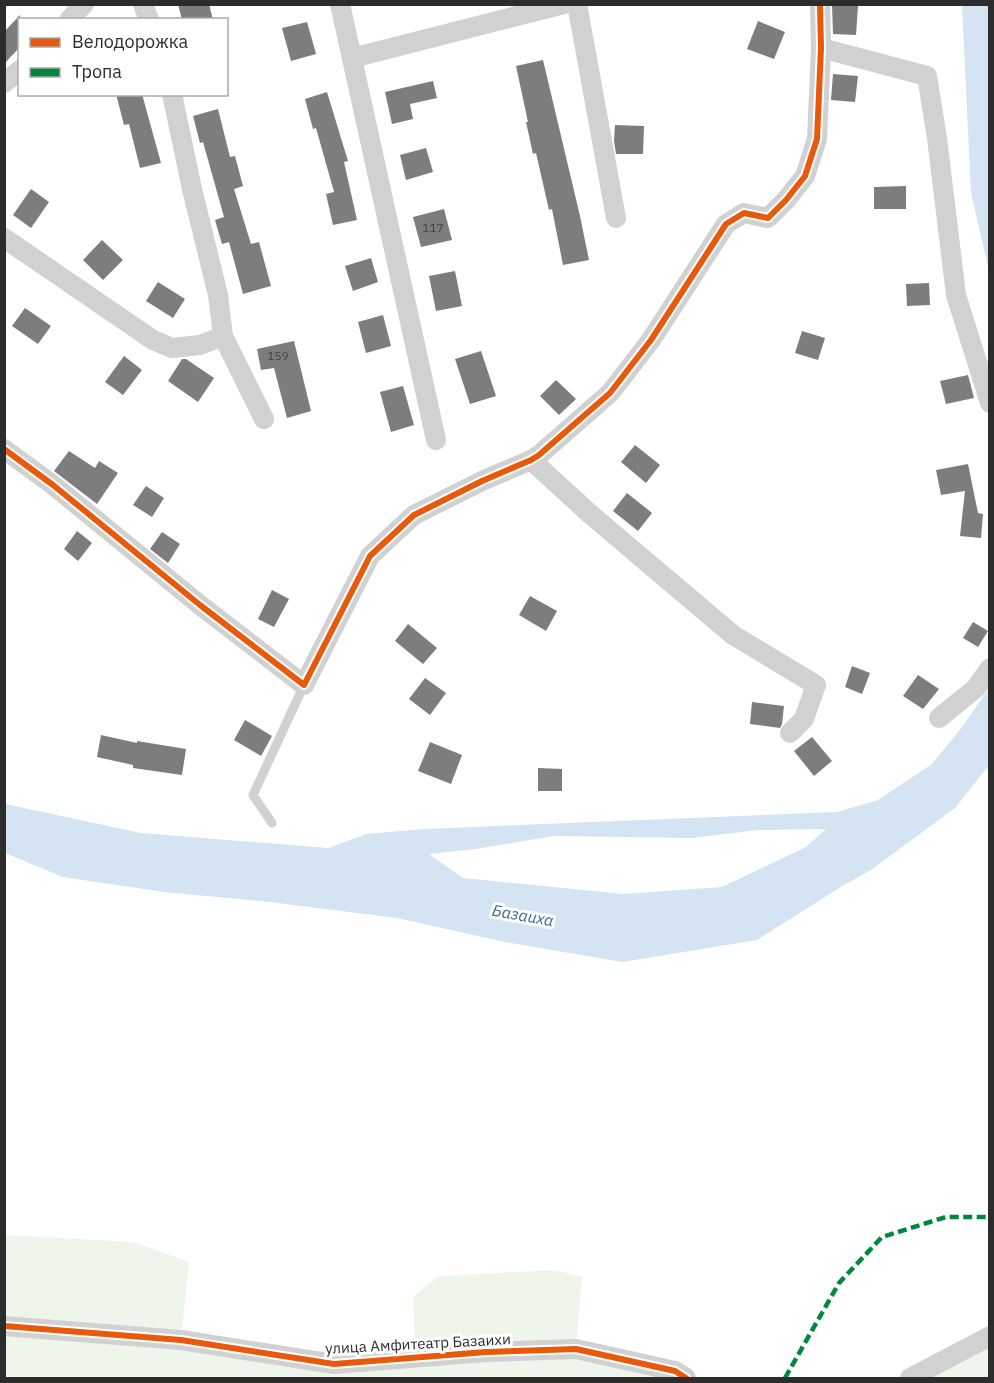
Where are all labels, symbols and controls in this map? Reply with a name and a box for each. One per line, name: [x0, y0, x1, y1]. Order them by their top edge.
legend: [18, 18, 228, 96]
text: Велодорожка: [72, 30, 188, 53]
text: Тропа: [72, 60, 122, 83]
house number: 117: [422, 220, 444, 235]
house number: 159: [267, 348, 289, 363]
water label: Базаиха: [491, 900, 555, 930]
street label: улица Амфитеатр Базаихи: [325, 1329, 511, 1358]

